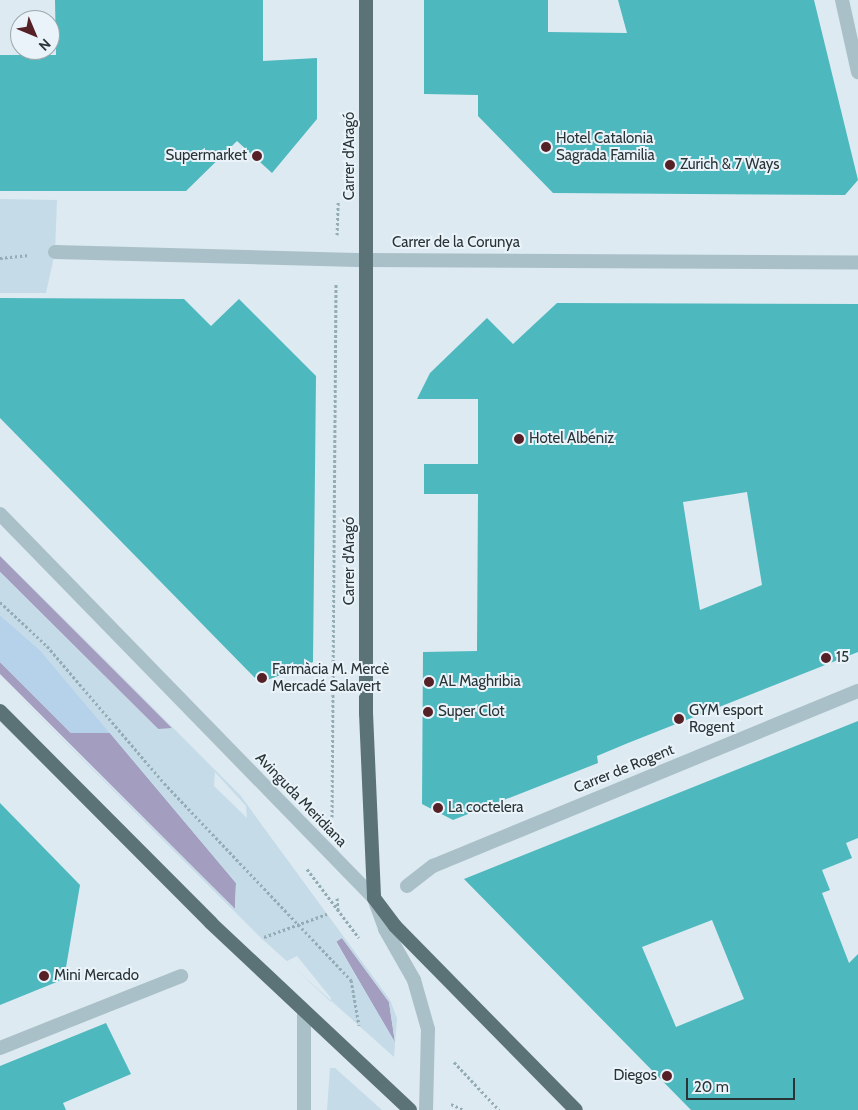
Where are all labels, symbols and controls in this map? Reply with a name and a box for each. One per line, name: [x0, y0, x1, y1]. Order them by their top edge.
north arrow: [10, 10, 60, 60]
text: N: [35, 35, 55, 55]
street label: Carrer d'Aragó: [341, 112, 359, 200]
place label: Hotel Catalonia Sagrada Familia: [556, 129, 655, 164]
marker: Hotel Catalonia Sagrada Familia: [540, 141, 552, 153]
place label: Supermarket: [165, 147, 247, 165]
marker: Supermarket: [251, 150, 263, 162]
place label: Zurich & 7 Ways: [680, 156, 780, 174]
marker: Zurich & 7 Ways: [664, 159, 676, 171]
street label: Carrer de la Corunya: [392, 234, 520, 252]
place label: Hotel Albéniz: [529, 430, 614, 448]
marker: Hotel Albéniz: [513, 433, 525, 445]
street label: Carrer d'Aragó: [341, 517, 359, 605]
place label: 15: [836, 649, 849, 667]
marker: 15: [820, 652, 832, 664]
place label: Farmàcia M. Mercè Mercadé Salavert: [272, 660, 389, 695]
marker: Farmàcia M. Mercè Mercadé Salavert: [256, 672, 268, 684]
place label: AL Maghribia: [439, 673, 521, 691]
marker: AL Maghribia: [423, 676, 435, 688]
place label: GYM esport Rogent: [689, 701, 763, 736]
place label: Super Clot: [438, 703, 505, 721]
marker: Super Clot: [422, 706, 434, 718]
marker: GYM esport Rogent: [673, 713, 685, 725]
street label: Carrer de Rogent: [571, 741, 677, 797]
street label: Avinguda Meridiana: [252, 749, 350, 851]
place label: La coctelera: [448, 799, 524, 817]
marker: La coctelera: [432, 802, 444, 814]
place label: Mini Mercado: [54, 967, 139, 985]
marker: Mini Mercado: [38, 970, 50, 982]
place label: Diegos: [613, 1067, 657, 1085]
scale bar: [688, 1068, 797, 1100]
marker: Diegos: [661, 1070, 673, 1082]
text: 20 m: [694, 1078, 729, 1096]

